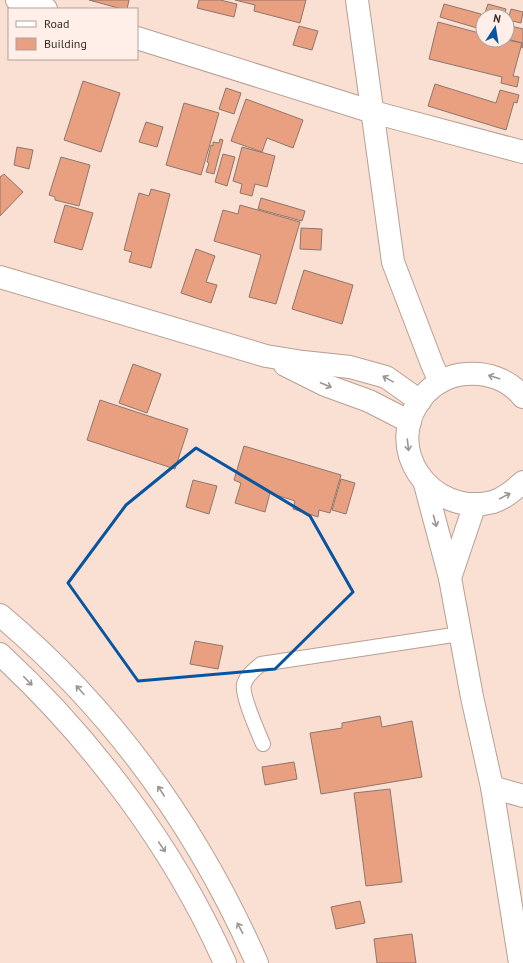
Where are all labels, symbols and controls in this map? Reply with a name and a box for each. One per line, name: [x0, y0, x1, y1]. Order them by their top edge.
legend: [8, 8, 138, 60]
north arrow: [475, 8, 515, 48]
text: N: [492, 11, 502, 26]
text: Road: [44, 16, 69, 31]
text: Building: [44, 36, 87, 51]
one-way arrow: [487, 373, 500, 380]
one-way arrow: [382, 374, 394, 382]
one-way arrow: [320, 382, 332, 390]
one-way arrow: [404, 438, 412, 451]
one-way arrow: [499, 491, 511, 499]
one-way arrow: [432, 514, 439, 527]
one-way arrow: [23, 676, 33, 686]
one-way arrow: [75, 685, 84, 695]
one-way arrow: [157, 786, 165, 797]
one-way arrow: [158, 841, 166, 852]
one-way arrow: [236, 922, 243, 934]

